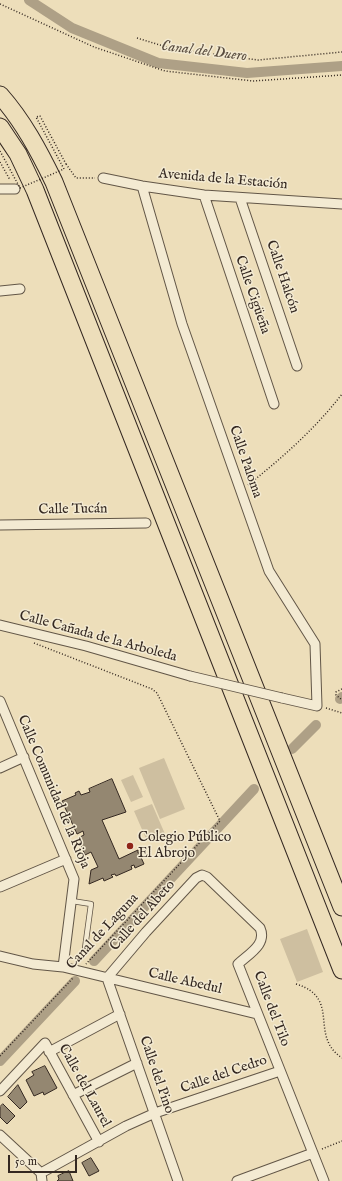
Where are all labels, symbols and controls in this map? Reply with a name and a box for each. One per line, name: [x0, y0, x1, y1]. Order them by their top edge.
water label: Canal del Duero: [160, 38, 248, 66]
street label: Avenida de la Estación: [158, 166, 288, 194]
street label: Calle Halcón: [262, 238, 302, 316]
street label: Calle Cigüeña: [231, 254, 273, 336]
street label: Calle Paloma: [225, 424, 265, 500]
street label: Calle Tucán: [38, 501, 108, 519]
street label: Calle Cañada de la Arboleda: [17, 608, 179, 666]
street label: Calle Comunidad de la Rioja: [13, 713, 93, 871]
place label: Colegio Público El Abrojo: [138, 830, 231, 862]
marker: Colegio Público El Abrojo: [125, 841, 135, 851]
street label: Calle del Abeto: [107, 877, 179, 955]
street label: Canal de Laguna: [64, 891, 142, 973]
street label: Calle Abedul: [147, 965, 223, 999]
street label: Calle del Tilo: [249, 969, 293, 1049]
street label: Calle del Pino: [135, 1034, 177, 1116]
street label: Calle del Laurel: [54, 1041, 114, 1131]
street label: Calle del Cedro: [178, 1052, 270, 1098]
scale bar: [10, 1147, 79, 1173]
text: 50 m: [15, 1154, 37, 1169]

